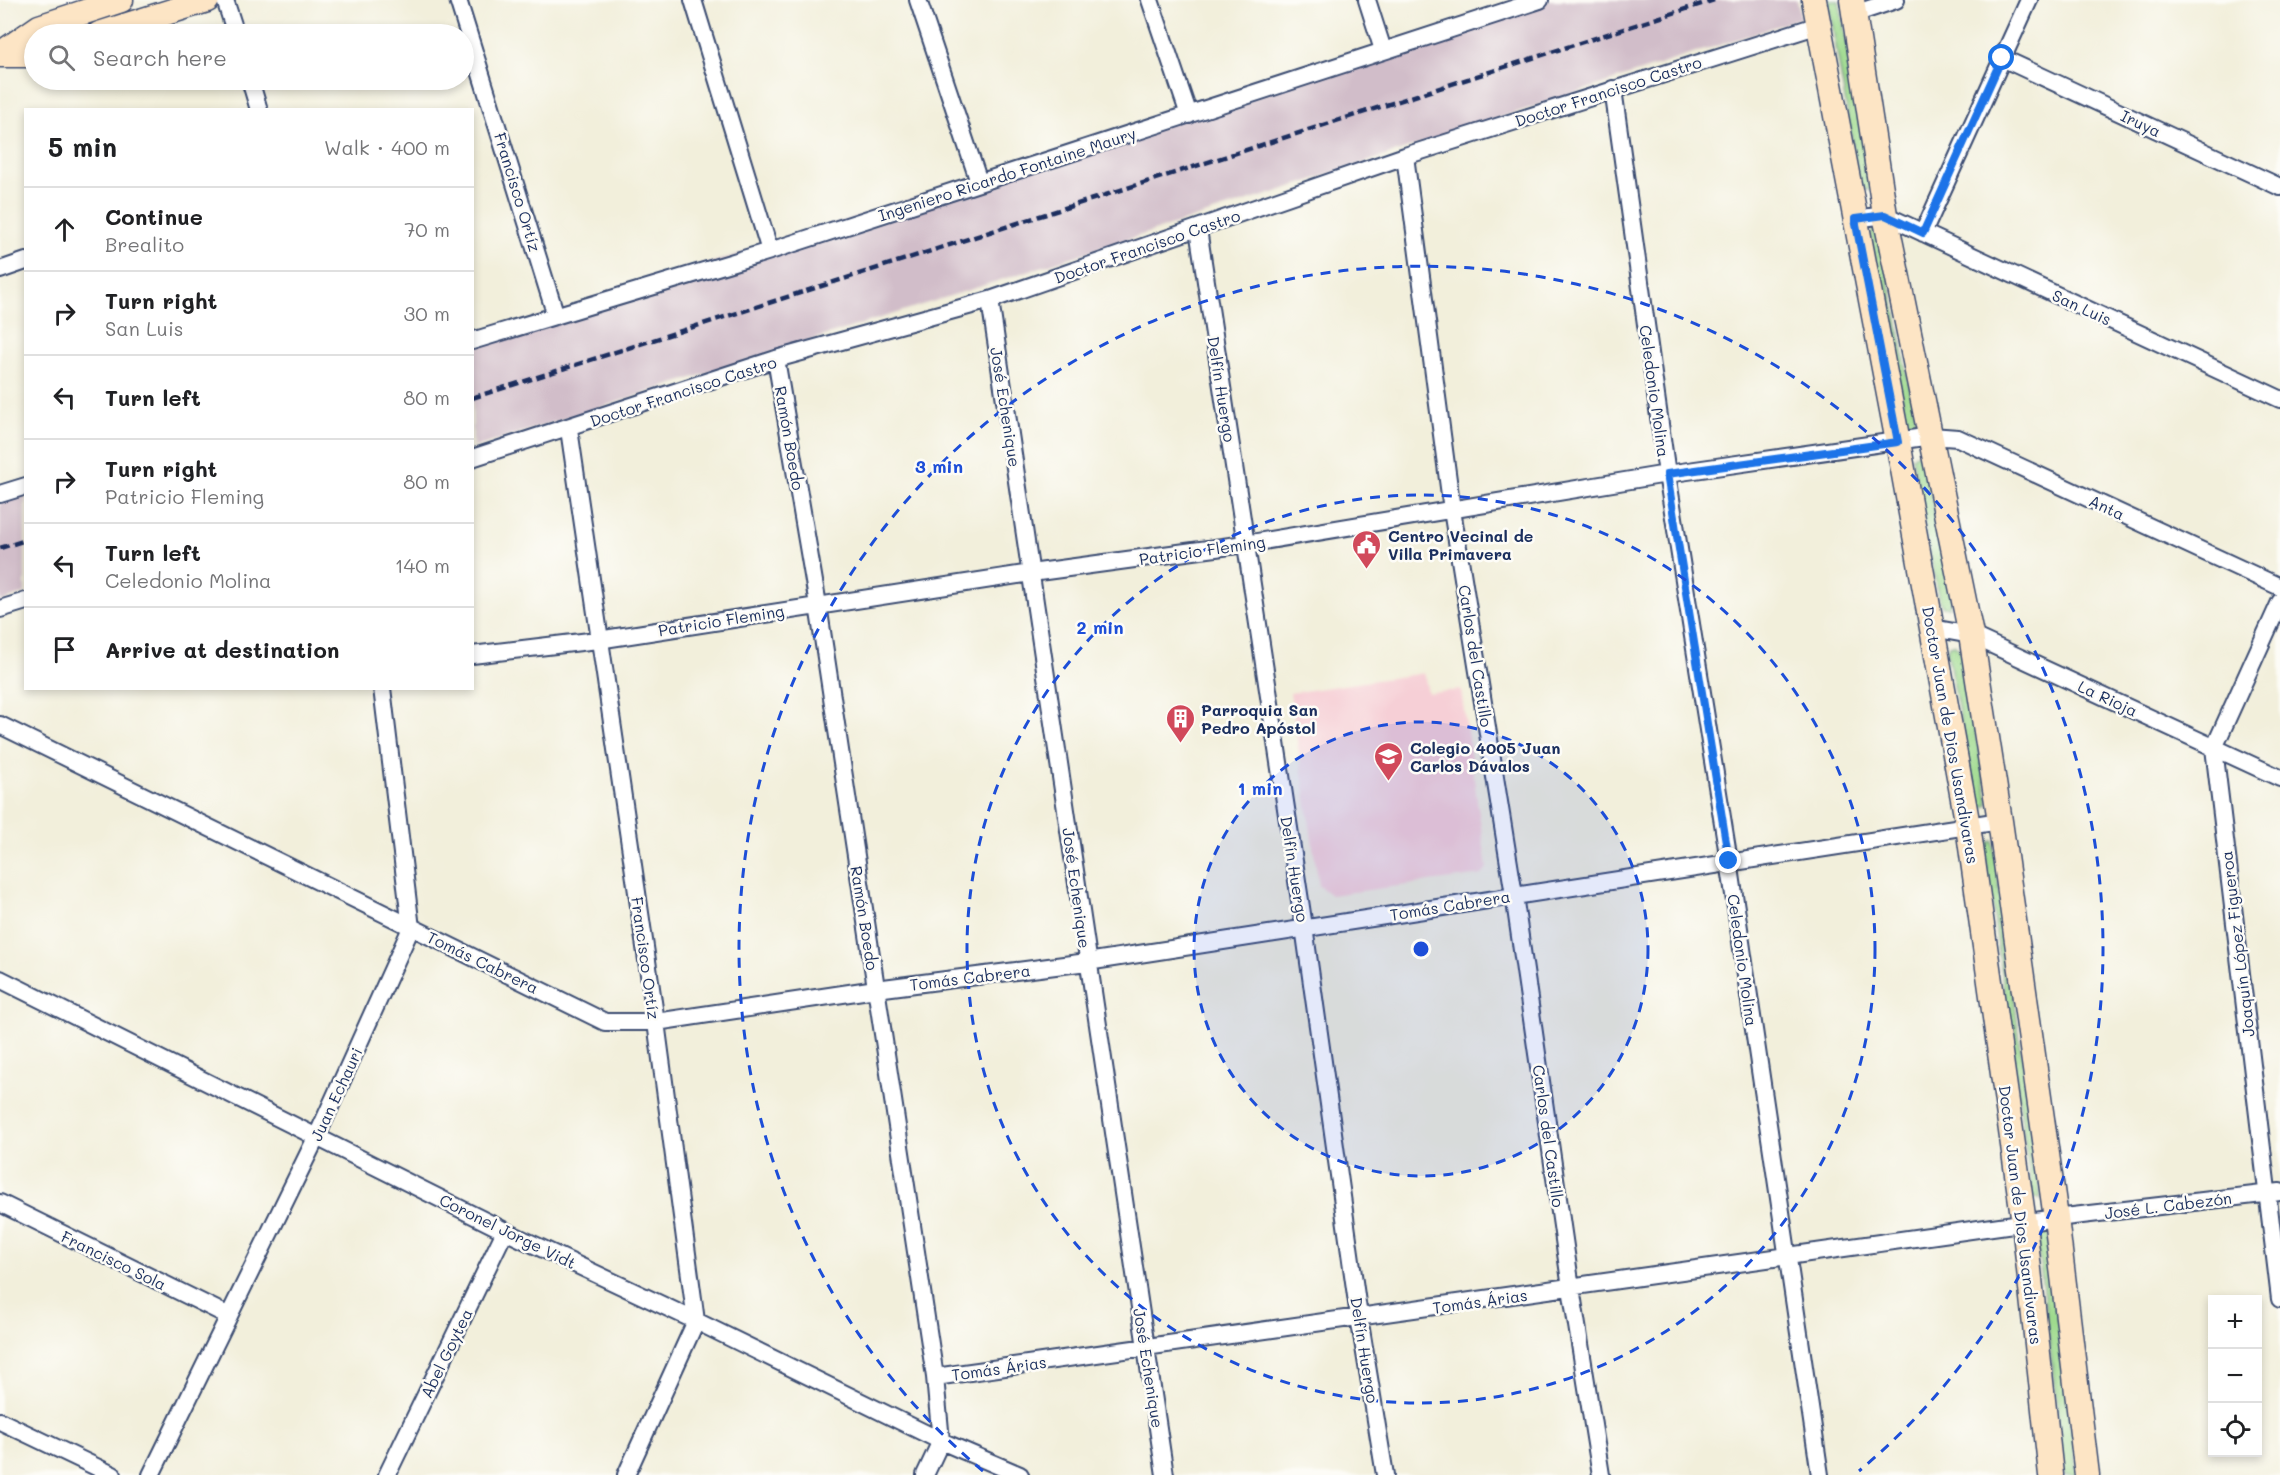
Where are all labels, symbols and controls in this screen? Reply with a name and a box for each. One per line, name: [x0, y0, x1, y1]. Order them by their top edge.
search box: [24, 24, 474, 90]
icon: search: [45, 41, 78, 74]
text: Search here: [93, 43, 227, 72]
route start: [1988, 44, 2014, 70]
street label: Doctor Francisco Castro: [1512, 51, 1704, 131]
street label: Iruya: [2117, 105, 2165, 141]
street label: Ingeniero Ricardo Fontaine Maury: [876, 122, 1138, 226]
text: 5 min: [48, 130, 117, 164]
street label: Francisco Ortíz: [490, 130, 546, 254]
text: Walk · 400 m: [324, 134, 450, 160]
text: Continue: [105, 202, 203, 231]
street label: Doctor Francisco Castro: [1051, 204, 1243, 288]
icon: ahead: [48, 213, 81, 246]
text: 70 m: [404, 216, 450, 242]
text: Brealito: [105, 231, 184, 257]
street label: San Luis: [2049, 284, 2115, 330]
text: Turn right: [105, 286, 217, 315]
icon: right: [48, 297, 81, 330]
text: 30 m: [404, 300, 450, 326]
text: San Luis: [105, 315, 184, 341]
street label: Celedonio Molina: [1635, 324, 1675, 458]
street label: Delfín Huergo: [1203, 335, 1241, 443]
street label: José Echenique: [986, 345, 1026, 469]
street label: Doctor Francisco Castro: [587, 351, 779, 431]
icon: left: [48, 381, 81, 414]
text: Turn left: [105, 383, 201, 412]
text: 80 m: [403, 384, 450, 410]
street label: Ramón Boedo: [771, 384, 809, 492]
text: Turn right: [105, 454, 217, 483]
text: 3 min: [915, 454, 963, 478]
icon: right: [48, 465, 81, 498]
text: 80 m: [403, 468, 450, 494]
text: Patricio Fleming: [105, 483, 264, 509]
street label: Anta: [2086, 490, 2128, 524]
place label: Centro Vecinal de Villa Primavera: [1388, 525, 1533, 564]
public building icon: Centro Vecinal de Villa Primavera: [1351, 528, 1383, 570]
street label: Patricio Fleming: [1138, 531, 1266, 569]
text: Turn left: [105, 538, 201, 567]
icon: left: [48, 549, 81, 582]
text: 140 m: [395, 552, 450, 578]
text: Celedonio Molina: [105, 567, 272, 593]
street label: Carlos del Castillo: [1454, 583, 1498, 729]
street label: Patricio Fleming: [657, 600, 785, 640]
street label: Doctor Juan de Dios Usandivaras: [1918, 605, 1984, 865]
text: 2 min: [1076, 615, 1124, 639]
icon: arrive: [48, 633, 81, 666]
text: Arrive at destination: [105, 635, 340, 664]
street label: La Rioja: [2075, 675, 2141, 721]
place label: Parroquia San Pedro Apóstol: [1201, 699, 1318, 738]
building icon: Parroquia San Pedro Apóstol: [1164, 702, 1196, 744]
place label: Colegio 4005 Juan Carlos Dávalos: [1410, 737, 1560, 776]
school or university icon: Colegio 4005 Juan Carlos Dávalos: [1373, 740, 1405, 782]
text: 1 min: [1237, 776, 1283, 800]
street label: Delfín Huergo: [1276, 815, 1314, 923]
street label: José Echenique: [1058, 827, 1096, 949]
route end: [1715, 847, 1741, 873]
street label: Joaquín López Figueroa: [2215, 850, 2259, 1038]
street label: Ramón Boedo: [846, 864, 884, 972]
street label: Tomás Cabrera: [1388, 885, 1512, 925]
street label: Celedonio Molina: [1723, 893, 1763, 1027]
street label: Francisco Ortíz: [627, 895, 665, 1021]
street label: Tomás Cabrera: [424, 926, 542, 998]
centre of rings: [1411, 939, 1431, 959]
street label: Tomás Cabrera: [908, 959, 1032, 995]
street label: Juan Echauri: [305, 1044, 367, 1144]
street label: Carlos del Castillo: [1529, 1063, 1569, 1209]
street label: Doctor Juan de Dios Usandivaras: [1995, 1084, 2047, 1346]
street label: José L. Cabezón: [2103, 1187, 2233, 1223]
street label: Coronel Jorge Vidt: [436, 1189, 580, 1273]
street label: Francisco Sola: [58, 1225, 170, 1295]
street label: Tomás Árias: [1431, 1284, 1529, 1318]
map controls: [2208, 1295, 2262, 1457]
button: +: [2208, 1295, 2262, 1349]
street label: Delfín Huergo: [1346, 1296, 1384, 1404]
street label: Abel Goytea: [415, 1305, 477, 1401]
street label: José Echenique: [1129, 1306, 1169, 1430]
button: −: [2208, 1349, 2262, 1403]
street label: Tomás Árias: [950, 1351, 1048, 1385]
button: locate: [2208, 1403, 2262, 1457]

